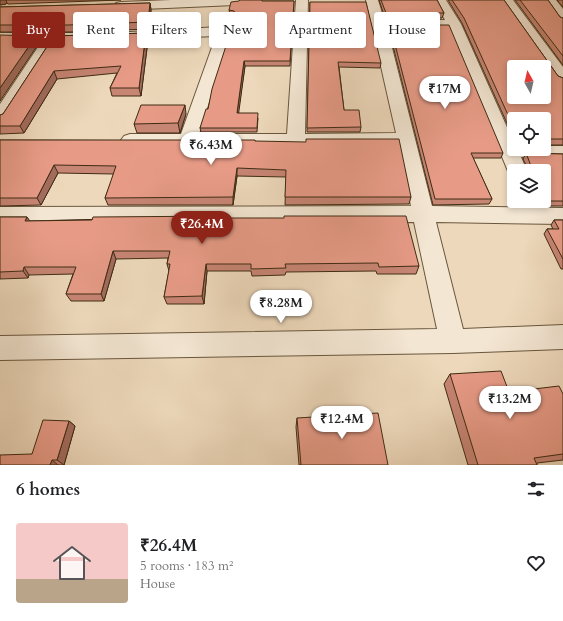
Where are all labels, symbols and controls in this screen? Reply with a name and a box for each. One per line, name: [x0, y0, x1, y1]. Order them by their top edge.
chip: Buy: [12, 12, 65, 48]
chip: Rent: [73, 12, 129, 48]
chip: Filters: [137, 12, 201, 48]
chip: New: [209, 12, 267, 48]
chip: Apartment: [275, 12, 366, 48]
chip: House: [374, 12, 440, 48]
north arrow: [507, 60, 551, 104]
map controls: [507, 60, 551, 208]
pin: ₹17M: [421, 76, 469, 110]
text: ₹17M: [428, 80, 462, 98]
button: locate: [507, 112, 551, 156]
pin: ₹6.43M: [178, 132, 244, 166]
text: ₹6.43M: [189, 136, 233, 154]
button: layers: [507, 164, 551, 208]
pin: ₹26.4M: [169, 211, 235, 245]
text: ₹26.4M: [180, 215, 224, 233]
pin: ₹8.28M: [248, 290, 314, 324]
text: ₹8.28M: [259, 294, 303, 312]
pin: ₹13.2M: [477, 386, 543, 420]
text: ₹13.2M: [488, 390, 532, 408]
pin: ₹12.4M: [309, 406, 375, 440]
text: ₹12.4M: [320, 410, 364, 428]
text: 6 homes: [16, 478, 80, 501]
icon: filters: [525, 478, 547, 500]
text: ₹26.4M: [140, 534, 197, 557]
icon: home: [48, 539, 96, 587]
icon: heart: [525, 552, 547, 574]
text: 5 rooms · 183 m²: [140, 557, 233, 575]
text: House: [140, 575, 175, 593]

